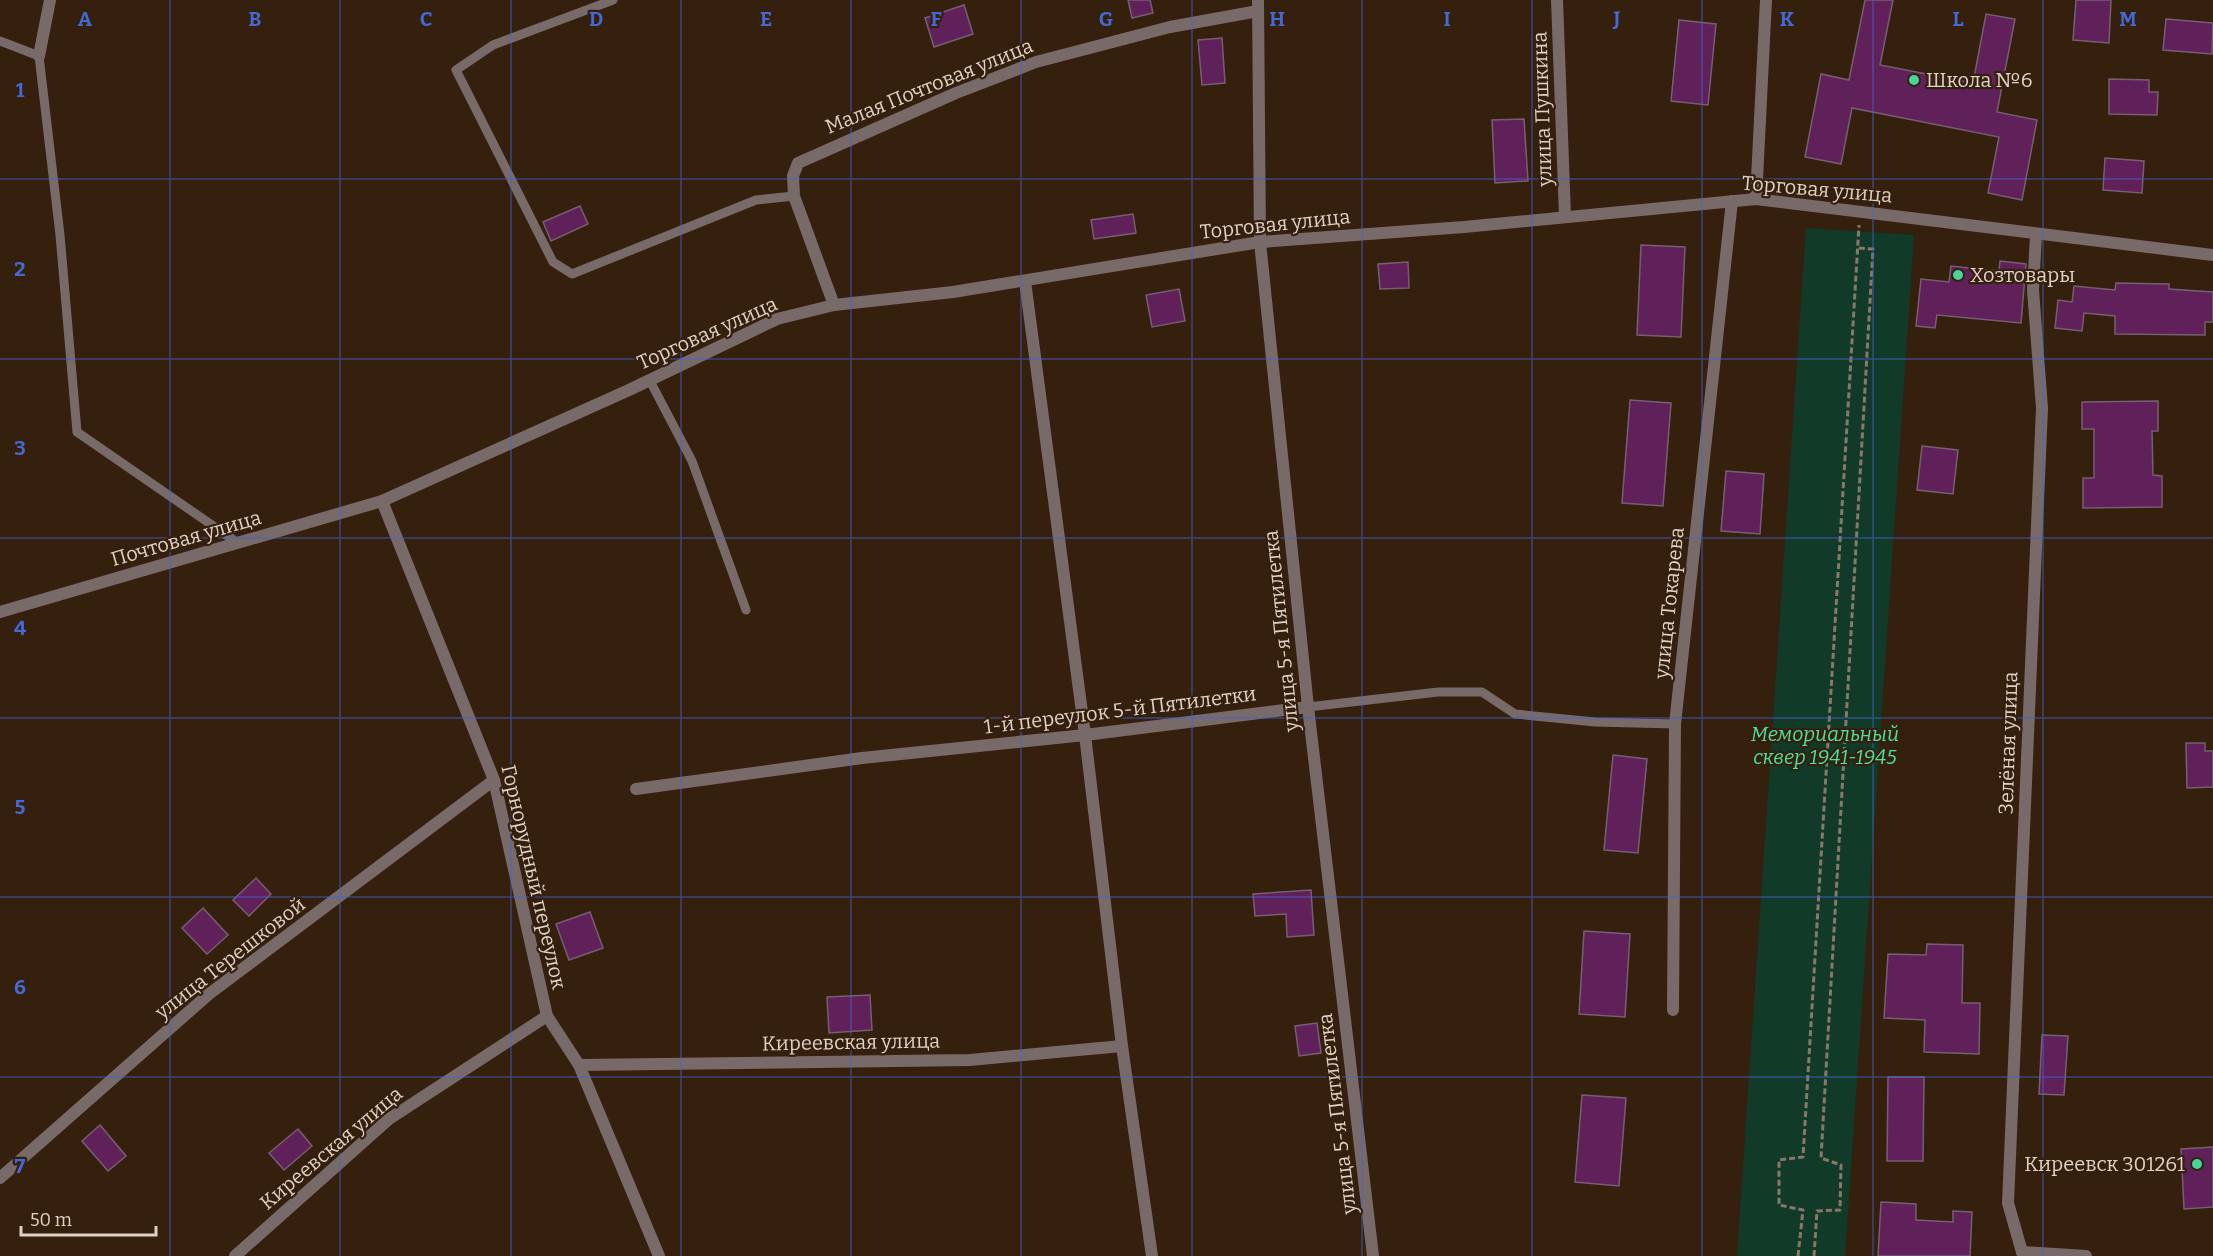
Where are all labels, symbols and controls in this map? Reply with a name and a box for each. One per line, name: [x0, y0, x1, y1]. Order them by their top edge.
text: A: [78, 7, 93, 31]
text: B: [249, 7, 262, 31]
text: C: [420, 7, 432, 31]
text: D: [589, 7, 603, 31]
text: E: [760, 7, 772, 31]
text: F: [930, 7, 942, 31]
text: G: [1099, 7, 1113, 31]
text: H: [1269, 7, 1285, 31]
text: I: [1443, 7, 1451, 31]
text: J: [1613, 7, 1621, 31]
text: K: [1780, 7, 1795, 31]
text: L: [1952, 7, 1964, 31]
text: M: [2119, 7, 2137, 31]
street label: улица Пушкина: [1527, 31, 1557, 188]
street label: Малая Почтовая улица: [822, 33, 1036, 139]
place label: Школа №6: [1926, 68, 2033, 92]
marker: Школа №6: [1907, 73, 1921, 87]
text: 1: [16, 78, 25, 102]
street label: Торговая улица: [1741, 170, 1893, 208]
street label: Торговая улица: [1199, 204, 1351, 244]
text: 2: [14, 257, 26, 281]
place label: Хозтовары: [1970, 263, 2075, 287]
marker: Хозтовары: [1951, 268, 1965, 282]
street label: Торговая улица: [633, 291, 781, 375]
text: 3: [14, 436, 26, 460]
street label: Почтовая улица: [108, 505, 264, 571]
street label: улица Токарева: [1649, 526, 1689, 681]
street label: улица 5-я Пятилетка: [1258, 529, 1304, 734]
text: 4: [14, 616, 26, 640]
street label: Зелёная улица: [1994, 671, 2022, 815]
street label: 1-й переулок 5-й Пятилетки: [983, 681, 1257, 739]
park label: Мемориальный сквер 1941-1945: [1751, 722, 1899, 769]
street label: Горнорудный переулок: [496, 762, 572, 992]
text: 5: [15, 795, 26, 819]
street label: улица Терешковой: [149, 892, 310, 1025]
text: 6: [14, 975, 26, 999]
street label: улица 5-я Пятилетка: [1313, 1012, 1361, 1217]
street label: Киреевская улица: [762, 1028, 940, 1056]
street label: Киреевская улица: [255, 1081, 407, 1215]
place label: Киреевск 301261: [2024, 1152, 2185, 1176]
text: 7: [15, 1154, 26, 1178]
marker: Киреевск 301261: [2190, 1157, 2204, 1171]
scale bar: [21, 1199, 156, 1237]
text: 50 m: [30, 1209, 72, 1231]

